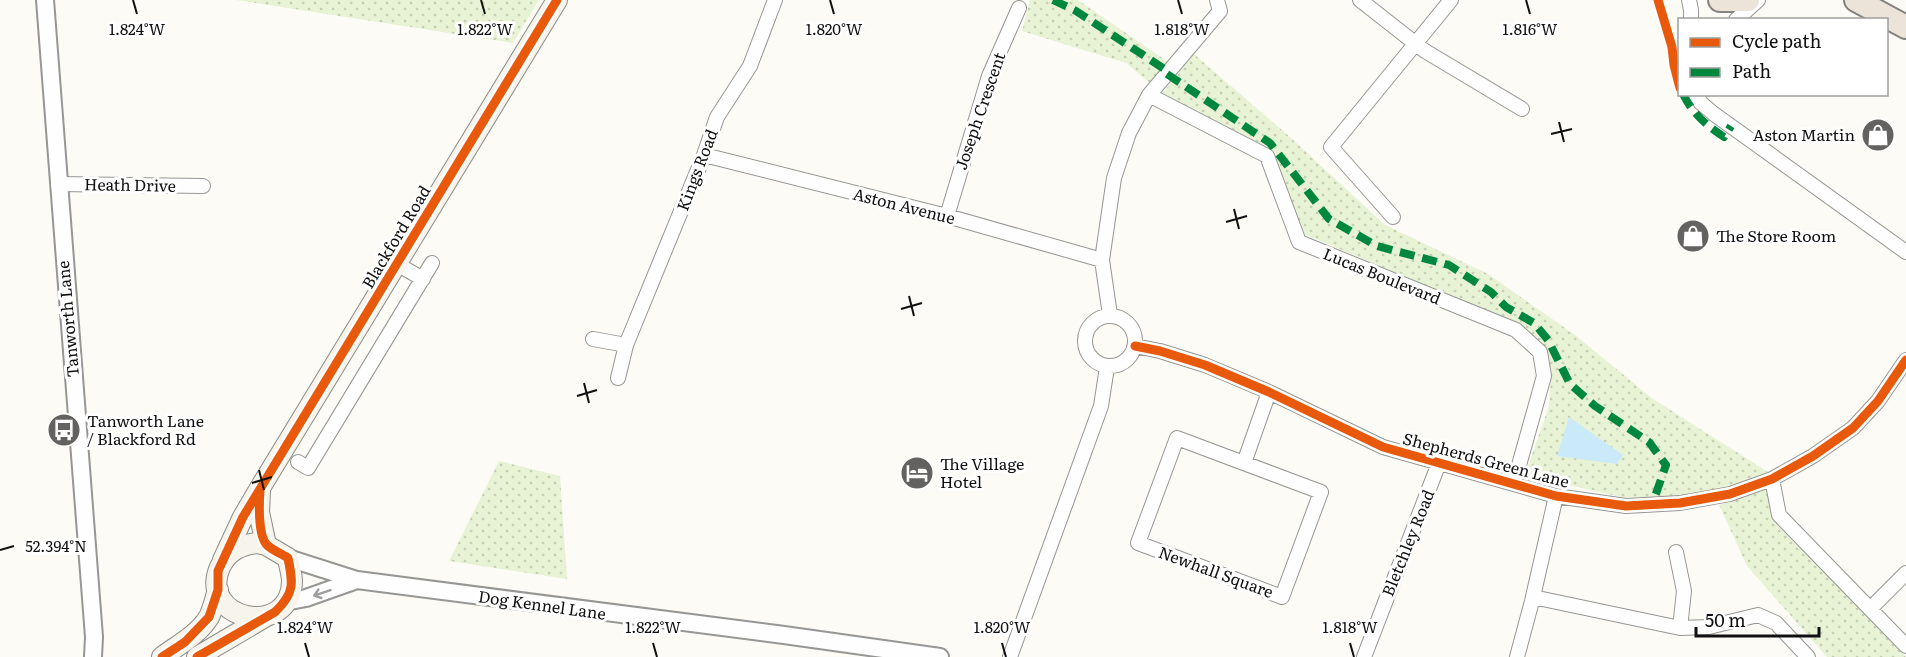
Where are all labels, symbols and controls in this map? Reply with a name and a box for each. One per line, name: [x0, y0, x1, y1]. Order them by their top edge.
text: 1.824°W: [109, 17, 166, 40]
text: 1.822°W: [457, 17, 513, 40]
text: 1.820°W: [806, 17, 863, 40]
text: 1.818°W: [1154, 17, 1210, 40]
text: 1.816°W: [1503, 17, 1558, 40]
legend: [1678, 18, 1888, 96]
text: Cycle path: [1732, 27, 1821, 54]
street label: Joseph Crescent: [948, 48, 1011, 173]
text: Path: [1732, 57, 1771, 84]
shop icon: Aston Martin: [1860, 117, 1896, 153]
place label: Aston Martin: [1753, 122, 1855, 146]
street label: Kings Road: [669, 125, 723, 214]
street label: Heath Drive: [84, 171, 176, 197]
street label: Blackford Road: [355, 180, 436, 293]
street label: Aston Avenue: [851, 181, 958, 229]
shop icon: The Store Room: [1675, 218, 1711, 254]
place label: The Store Room: [1716, 223, 1837, 247]
street label: Lucas Boulevard: [1320, 241, 1445, 310]
street label: Tanworth Lane: [50, 260, 84, 378]
place label: Tanworth Lane / Blackford Rd: [87, 408, 204, 450]
bus stop icon: Tanworth Lane / Blackford Rd: [46, 412, 82, 448]
street label: Shepherds Green Lane: [1400, 425, 1572, 493]
place label: The Village Hotel: [940, 451, 1024, 493]
hotel icon: The Village Hotel: [899, 455, 935, 491]
street label: Bletchley Road: [1375, 485, 1439, 600]
text: 52.394°N: [25, 534, 87, 557]
street label: Newhall Square: [1156, 539, 1277, 603]
street label: Dog Kennel Lane: [477, 583, 608, 625]
one-way arrow: [313, 588, 332, 599]
scale bar: [1696, 600, 1819, 638]
text: 50 m: [1705, 606, 1746, 633]
text: 1.824°W: [277, 615, 334, 638]
text: 1.822°W: [625, 615, 681, 638]
text: 1.820°W: [974, 615, 1031, 638]
text: 1.818°W: [1322, 615, 1378, 638]

